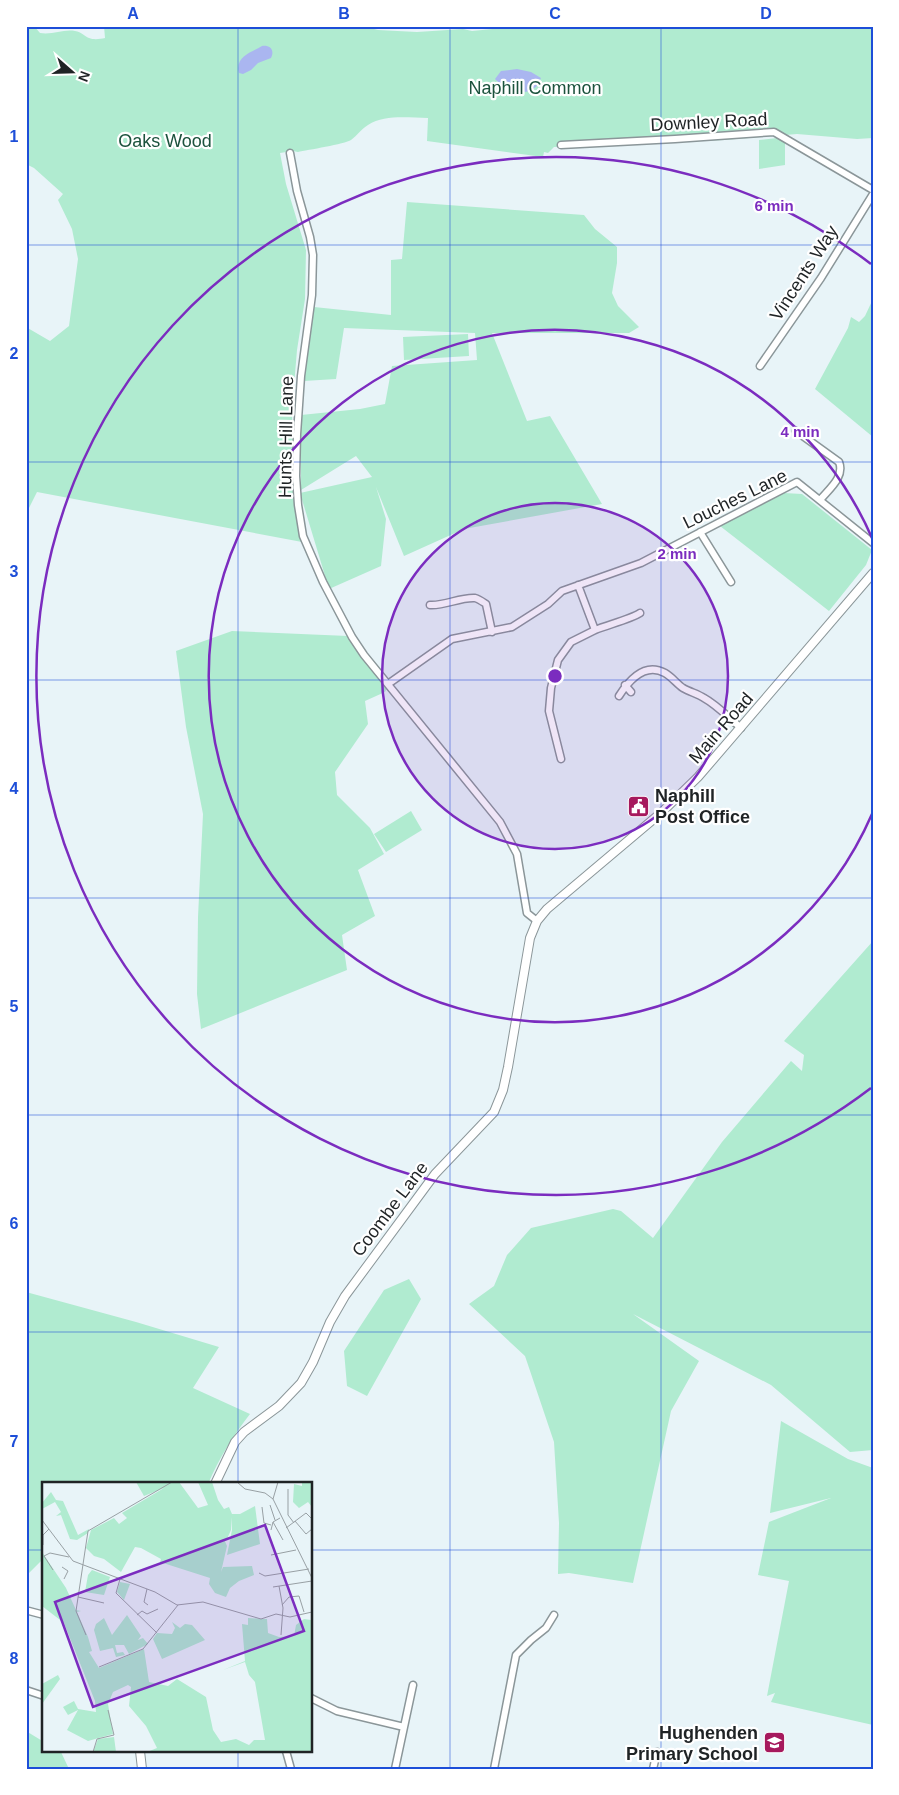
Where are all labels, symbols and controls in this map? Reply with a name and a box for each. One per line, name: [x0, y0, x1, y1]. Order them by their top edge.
text: A: [127, 5, 139, 22]
text: B: [338, 5, 350, 22]
text: C: [549, 5, 561, 22]
text: D: [760, 5, 772, 22]
north arrow: [48, 48, 98, 98]
text: N: [75, 69, 93, 84]
park label: Naphill Common: [468, 78, 602, 98]
street label: Downley Road: [650, 109, 768, 135]
text: 1: [10, 128, 19, 145]
park label: Oaks Wood: [118, 131, 212, 151]
text: 6 min: [754, 197, 794, 214]
street label: Vincents Way: [766, 222, 842, 324]
text: 2: [10, 345, 19, 362]
street label: Hunts Hill Lane: [275, 376, 297, 498]
text: 4 min: [780, 423, 820, 440]
street label: Louches Lane: [680, 465, 790, 533]
text: 2 min: [657, 545, 697, 562]
text: 3: [10, 563, 19, 580]
centre of rings: [546, 667, 564, 685]
street label: Main Road: [685, 689, 757, 767]
text: 4: [10, 780, 19, 797]
place label: Naphill Post Office: [655, 786, 750, 827]
public building icon: Naphill Post Office: [627, 794, 651, 818]
text: 5: [10, 998, 19, 1015]
street label: Coombe Lane: [348, 1158, 432, 1260]
text: 6: [10, 1215, 19, 1232]
text: 7: [10, 1433, 19, 1450]
inset map: [42, 1482, 312, 1752]
text: 8: [10, 1650, 19, 1667]
place label: Hughenden Primary School: [626, 1723, 758, 1764]
school or university icon: Hughenden Primary School: [762, 1731, 786, 1755]

